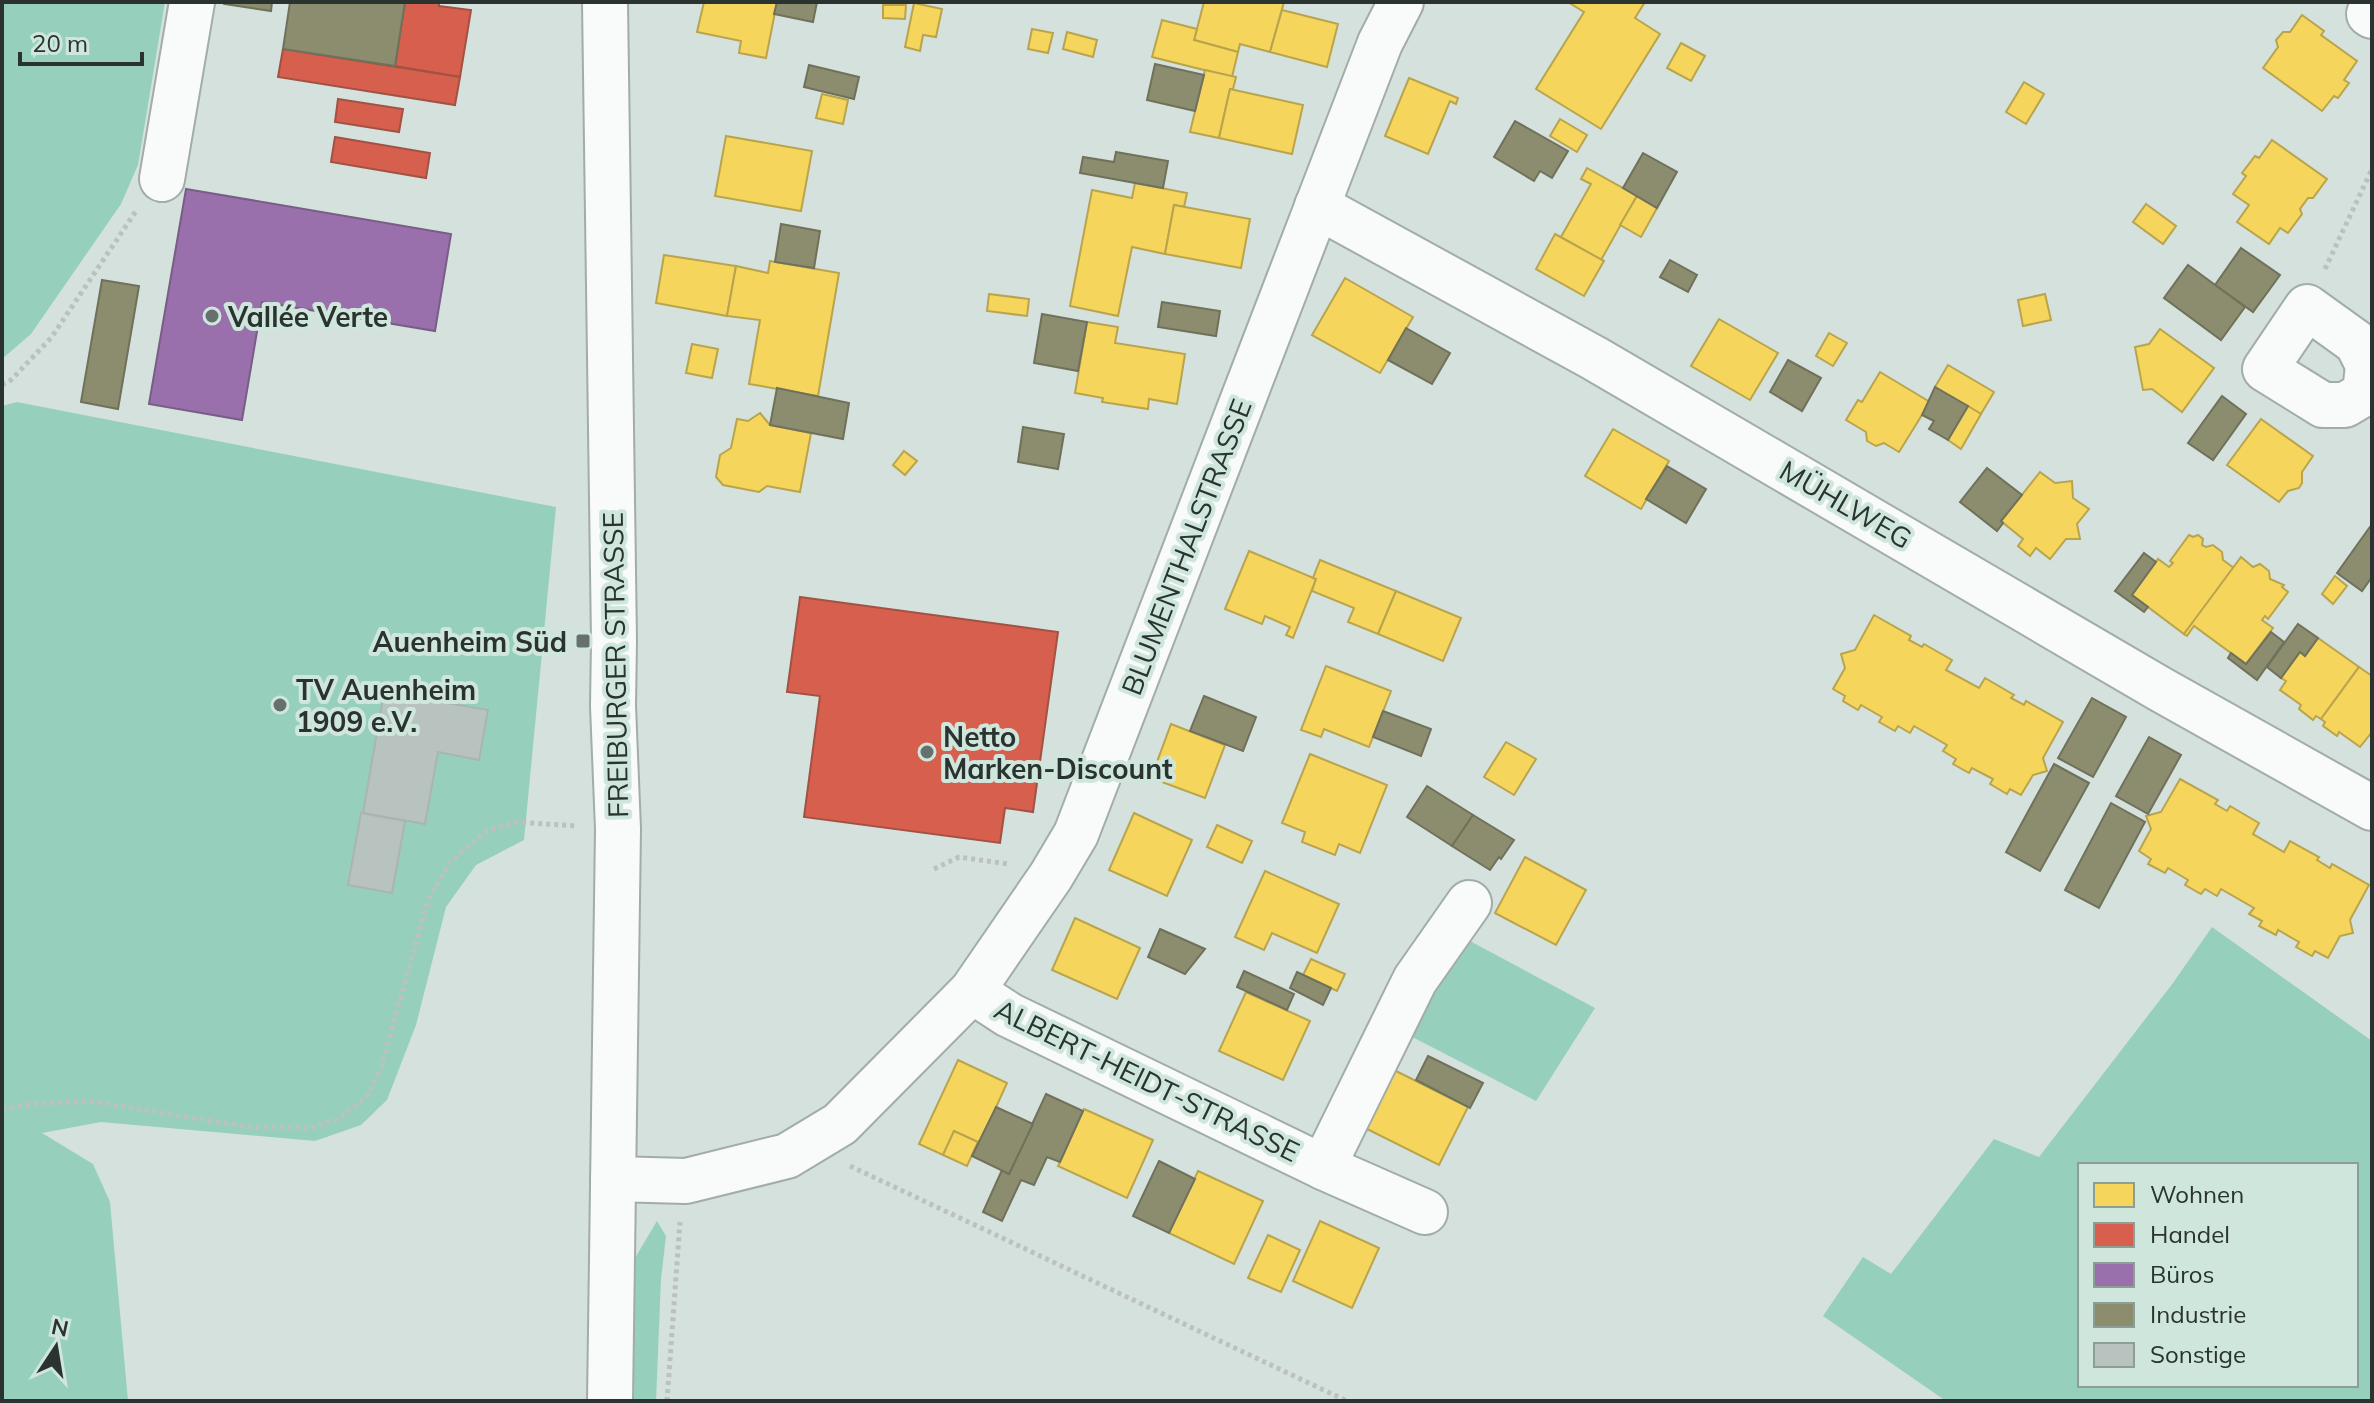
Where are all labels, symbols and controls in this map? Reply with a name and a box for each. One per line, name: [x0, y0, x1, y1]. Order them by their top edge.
scale bar: [20, 16, 142, 66]
text: 20 m: [32, 28, 88, 58]
place label: Vallée Verte: [227, 299, 388, 334]
marker: Vallée Verte: [203, 307, 221, 325]
street label: BLUMENTHALSTRASSE: [1113, 394, 1259, 700]
street label: MÜHLWEG: [1774, 452, 1918, 556]
street label: FREIBURGER STRASSE: [595, 512, 635, 818]
place label: Auenheim Süd: [373, 624, 567, 659]
marker: Auenheim Süd: [574, 632, 592, 650]
place label: TV Auenheim 1909 e.V.: [296, 672, 476, 739]
marker: TV Auenheim 1909 e.V.: [271, 696, 289, 714]
place label: Netto Marken-Discount: [943, 719, 1173, 786]
marker: Netto Marken-Discount: [918, 743, 936, 761]
street label: ALBERT-HEIDT-STRASSE: [989, 991, 1305, 1169]
legend: [2078, 1163, 2358, 1387]
text: Wohnen: [2150, 1179, 2244, 1209]
text: Handel: [2150, 1219, 2230, 1249]
text: Büros: [2150, 1259, 2214, 1289]
text: Industrie: [2150, 1299, 2246, 1329]
north arrow: [16, 1307, 96, 1387]
text: N: [49, 1312, 71, 1343]
text: Sonstige: [2150, 1339, 2246, 1369]

